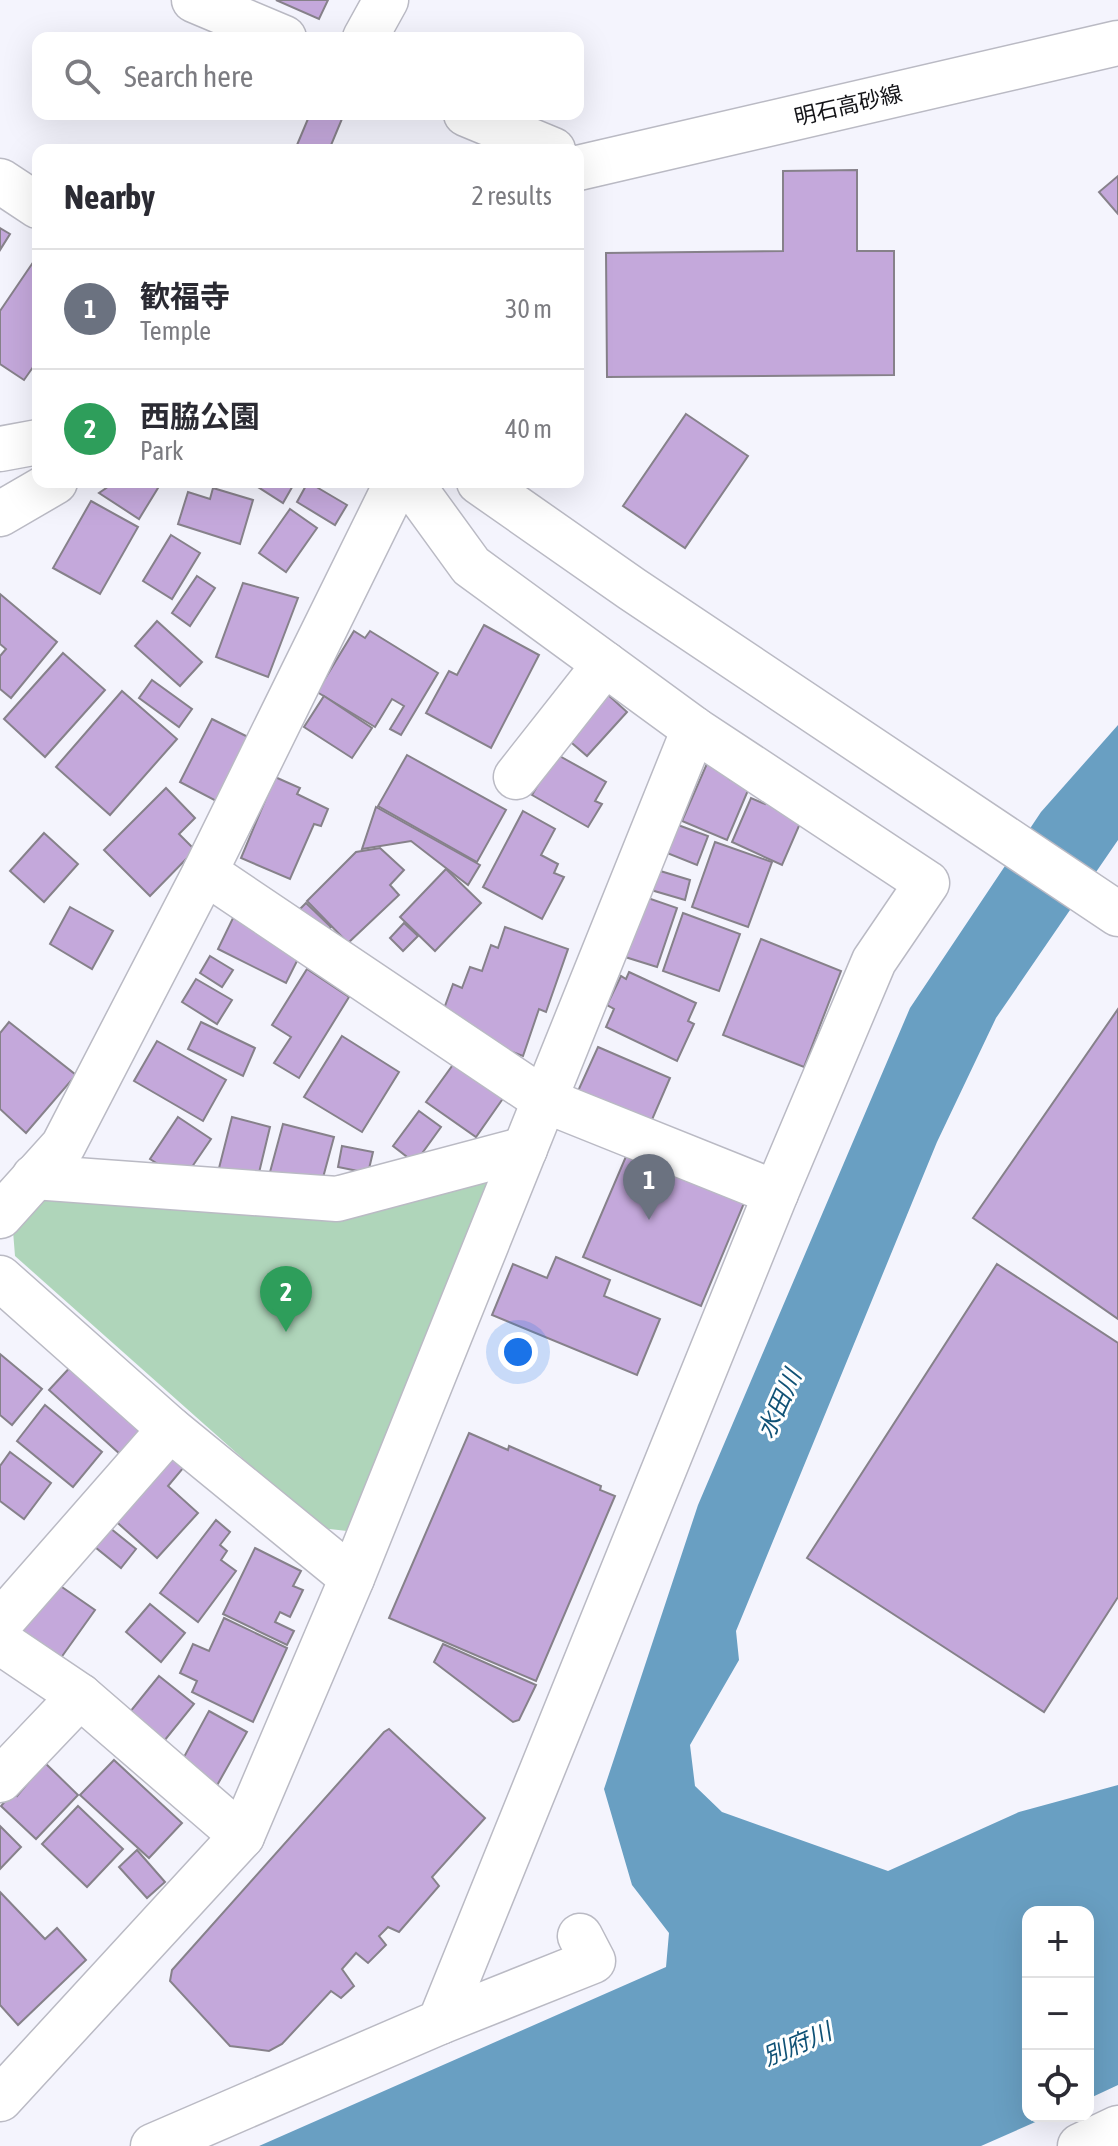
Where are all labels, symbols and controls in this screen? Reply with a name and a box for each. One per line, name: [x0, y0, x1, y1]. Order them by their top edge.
search box: [32, 32, 584, 120]
icon: search: [60, 54, 104, 98]
text: Search here: [124, 59, 253, 93]
street label: 明石高砂線: [791, 80, 905, 130]
text: Nearby: [64, 177, 155, 216]
text: 2 results: [471, 181, 552, 211]
text: 歓福寺: [140, 279, 230, 313]
text: 1: [84, 294, 96, 324]
text: 30 m: [505, 294, 552, 324]
text: Temple: [140, 316, 211, 346]
text: 西脇公園: [140, 399, 260, 433]
text: 2: [84, 414, 96, 444]
text: 40 m: [505, 414, 552, 444]
text: Park: [140, 436, 183, 466]
pin: 1: [623, 1154, 675, 1220]
pin: 2: [260, 1266, 312, 1332]
your location: [498, 1332, 538, 1372]
water label: 水田川: [752, 1363, 807, 1442]
map controls: [1022, 1906, 1094, 2122]
button: +: [1022, 1906, 1094, 1978]
button: −: [1022, 1978, 1094, 2050]
water label: 別府川: [759, 2016, 838, 2070]
button: locate: [1022, 2050, 1094, 2122]

